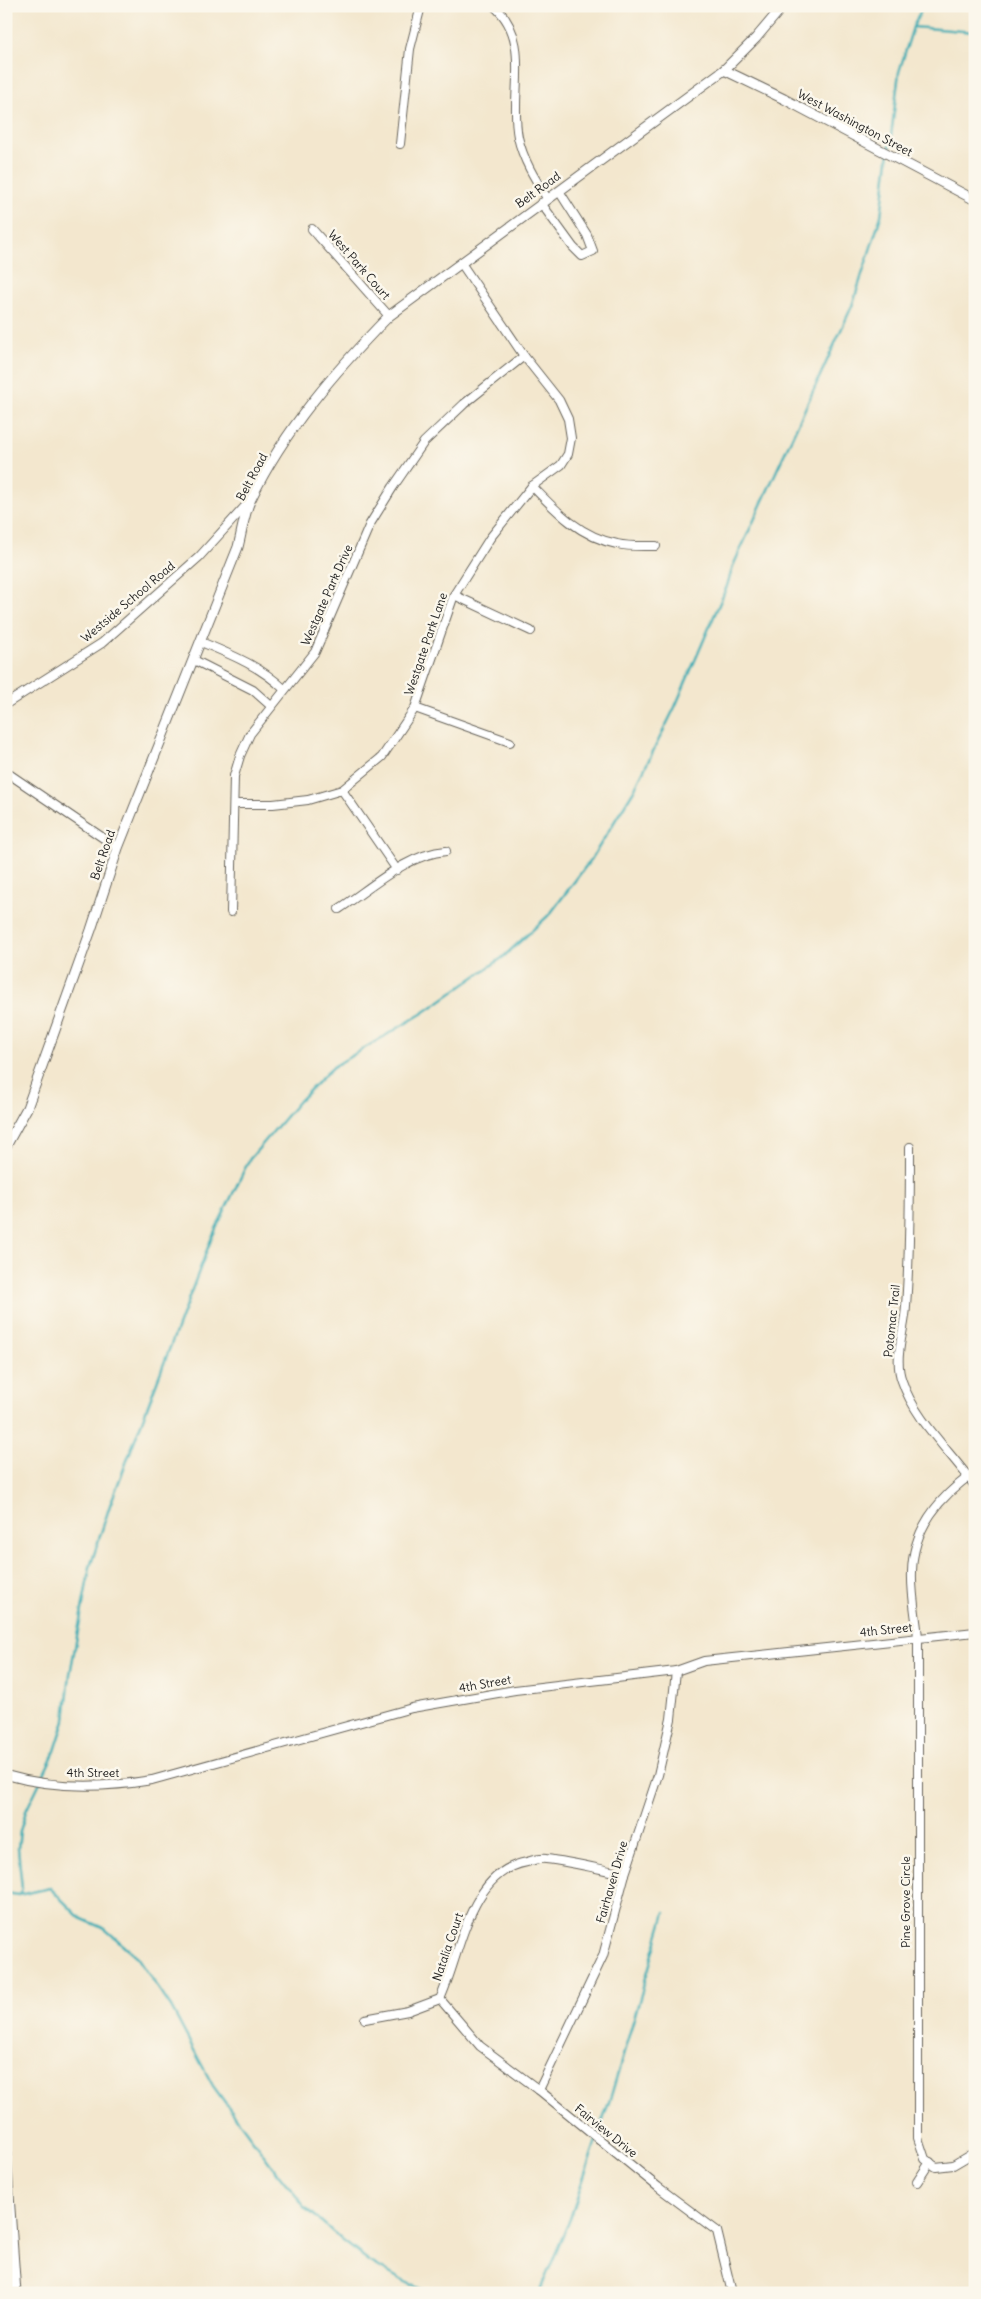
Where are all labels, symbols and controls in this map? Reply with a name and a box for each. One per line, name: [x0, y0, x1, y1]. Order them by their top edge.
street label: West Washington Street: [795, 86, 915, 159]
street label: Belt Road: [512, 168, 563, 211]
street label: West Park Court: [325, 227, 394, 303]
street label: Belt Road: [233, 450, 270, 503]
street label: Westgate Park Drive: [297, 542, 356, 648]
street label: Westside School Road: [78, 558, 178, 645]
street label: Westgate Park Lane: [401, 591, 450, 697]
street label: Belt Road: [87, 828, 118, 882]
street label: Potomac Trail: [880, 1284, 903, 1358]
street label: 4th Street: [859, 1619, 913, 1640]
street label: 4th Street: [458, 1672, 512, 1695]
street label: 4th Street: [67, 1765, 119, 1780]
street label: Fairhaven Drive: [593, 1839, 630, 1925]
street label: Pine Grove Circle: [898, 1856, 913, 1948]
street label: Natalia Court: [429, 1911, 466, 1983]
street label: Fairview Drive: [572, 2101, 641, 2160]

